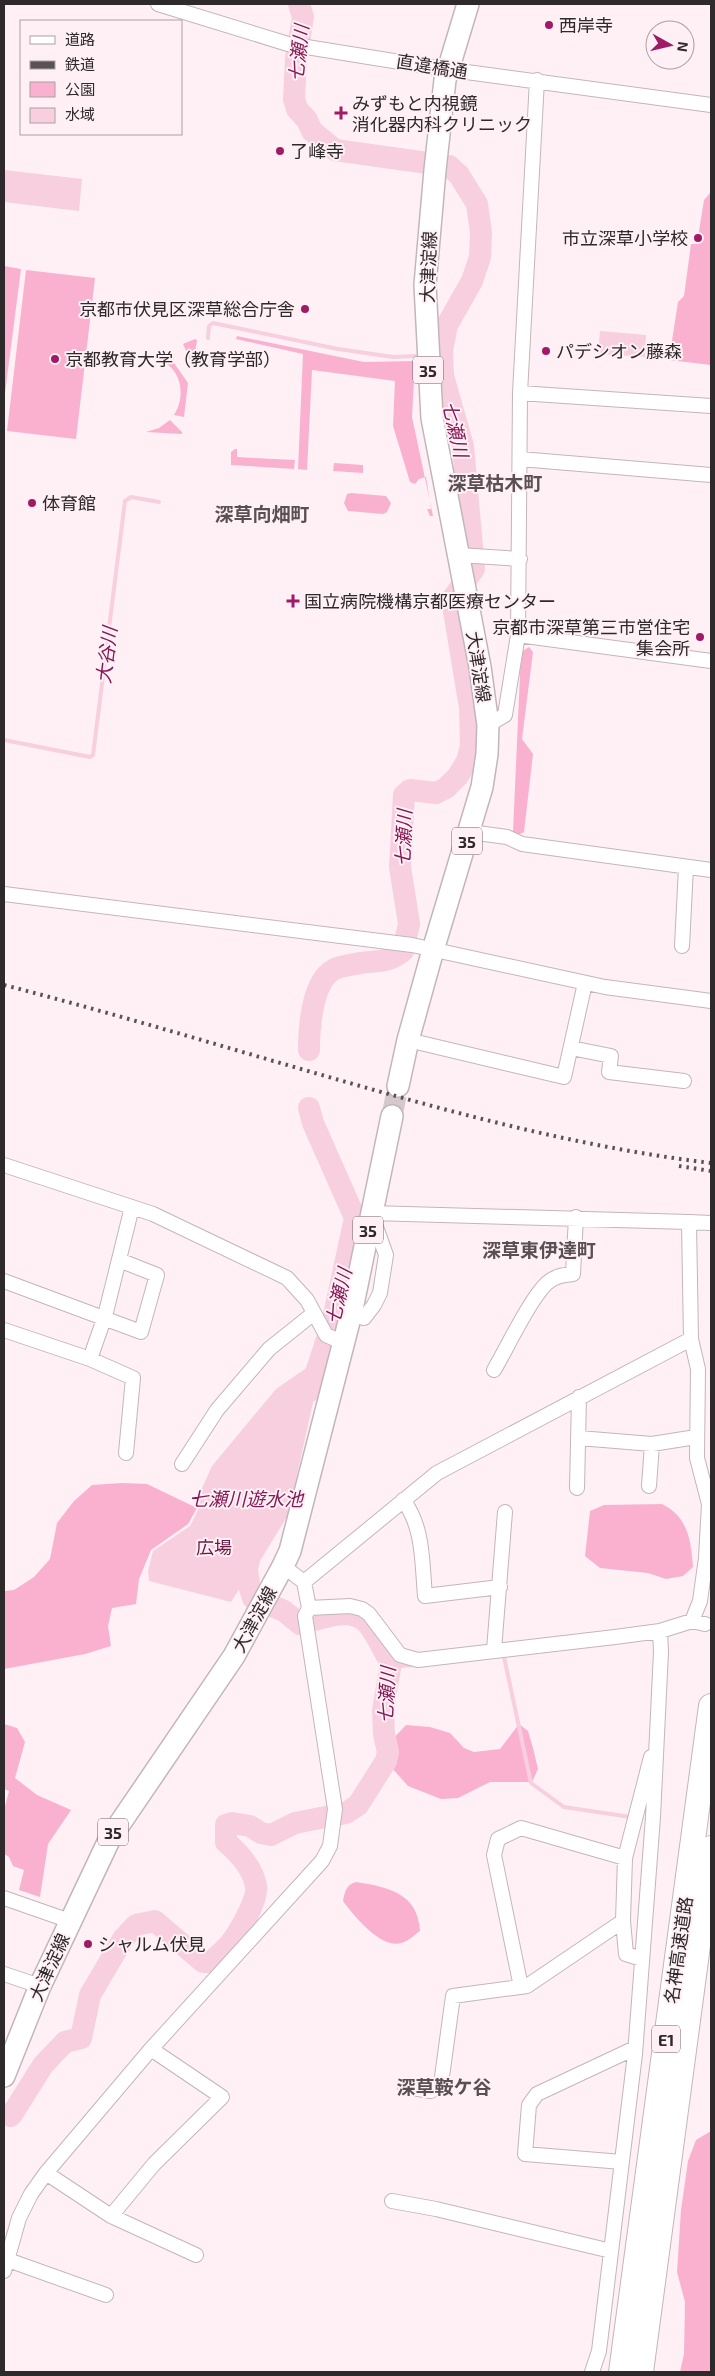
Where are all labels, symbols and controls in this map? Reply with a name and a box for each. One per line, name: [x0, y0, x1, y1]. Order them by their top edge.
place label: 西岸寺: [559, 14, 613, 36]
marker: 西岸寺: [543, 19, 555, 31]
legend: [20, 20, 182, 135]
north arrow: [645, 20, 695, 70]
water label: 七瀬川: [284, 21, 313, 83]
text: 道路: [65, 30, 95, 48]
text: N: [674, 41, 692, 53]
street label: 直違橋通: [395, 50, 469, 82]
text: 鉄道: [65, 55, 95, 73]
text: 公園: [65, 80, 95, 98]
place label: みずもと内視鏡 消化器内科クリニック: [352, 92, 532, 135]
text: 水域: [65, 105, 95, 123]
marker: みずもと内視鏡 消化器内科クリニック: [334, 106, 348, 120]
place label: 了峰寺: [290, 140, 344, 162]
marker: 了峰寺: [274, 145, 286, 157]
place label: 市立深草小学校: [562, 227, 688, 249]
street label: 大津淀線: [416, 231, 440, 303]
marker: 市立深草小学校: [692, 232, 704, 244]
place label: 京都市伏見区深草総合庁舎: [79, 298, 295, 320]
marker: 京都市伏見区深草総合庁舎: [299, 303, 311, 315]
place label: パデシオン藤森: [556, 340, 682, 362]
marker: パデシオン藤森: [540, 345, 552, 357]
place label: 京都教育大学（教育学部）: [65, 348, 281, 370]
marker: 京都教育大学（教育学部）: [49, 353, 61, 365]
road number: 35: [413, 356, 443, 384]
water label: 七瀬川: [438, 399, 474, 461]
district label: 深草枯木町: [447, 471, 543, 494]
place label: 体育館: [42, 492, 96, 514]
marker: 体育館: [26, 497, 38, 509]
district label: 深草向畑町: [214, 502, 310, 525]
place label: 国立病院機構京都医療センター: [304, 590, 556, 612]
marker: 国立病院機構京都医療センター: [286, 594, 300, 608]
place label: 京都市深草第三市営住宅 集会所: [492, 616, 690, 659]
water label: 大谷川: [91, 623, 121, 685]
street label: 大津淀線: [463, 630, 495, 704]
marker: 京都市深草第三市営住宅 集会所: [694, 631, 706, 643]
water label: 七瀬川: [391, 807, 416, 867]
road number: 35: [452, 828, 482, 854]
road number: 35: [353, 1216, 383, 1244]
district label: 深草東伊達町: [482, 1238, 596, 1261]
water label: 七瀬川: [320, 1264, 356, 1326]
water label: 七瀬川遊水池: [189, 1487, 305, 1510]
park label: 広場: [196, 1536, 232, 1558]
street label: 大津淀線: [227, 1582, 281, 1656]
water label: 七瀬川: [373, 1664, 399, 1724]
road number: 35: [98, 1818, 128, 1845]
street label: 名神高速道路: [660, 1895, 696, 2005]
street label: 大津淀線: [24, 1930, 74, 2004]
place label: シャルム伏見: [98, 1933, 206, 1955]
marker: シャルム伏見: [82, 1938, 94, 1950]
road number: E1: [652, 2026, 680, 2052]
district label: 深草鞍ケ谷: [396, 2075, 492, 2098]

